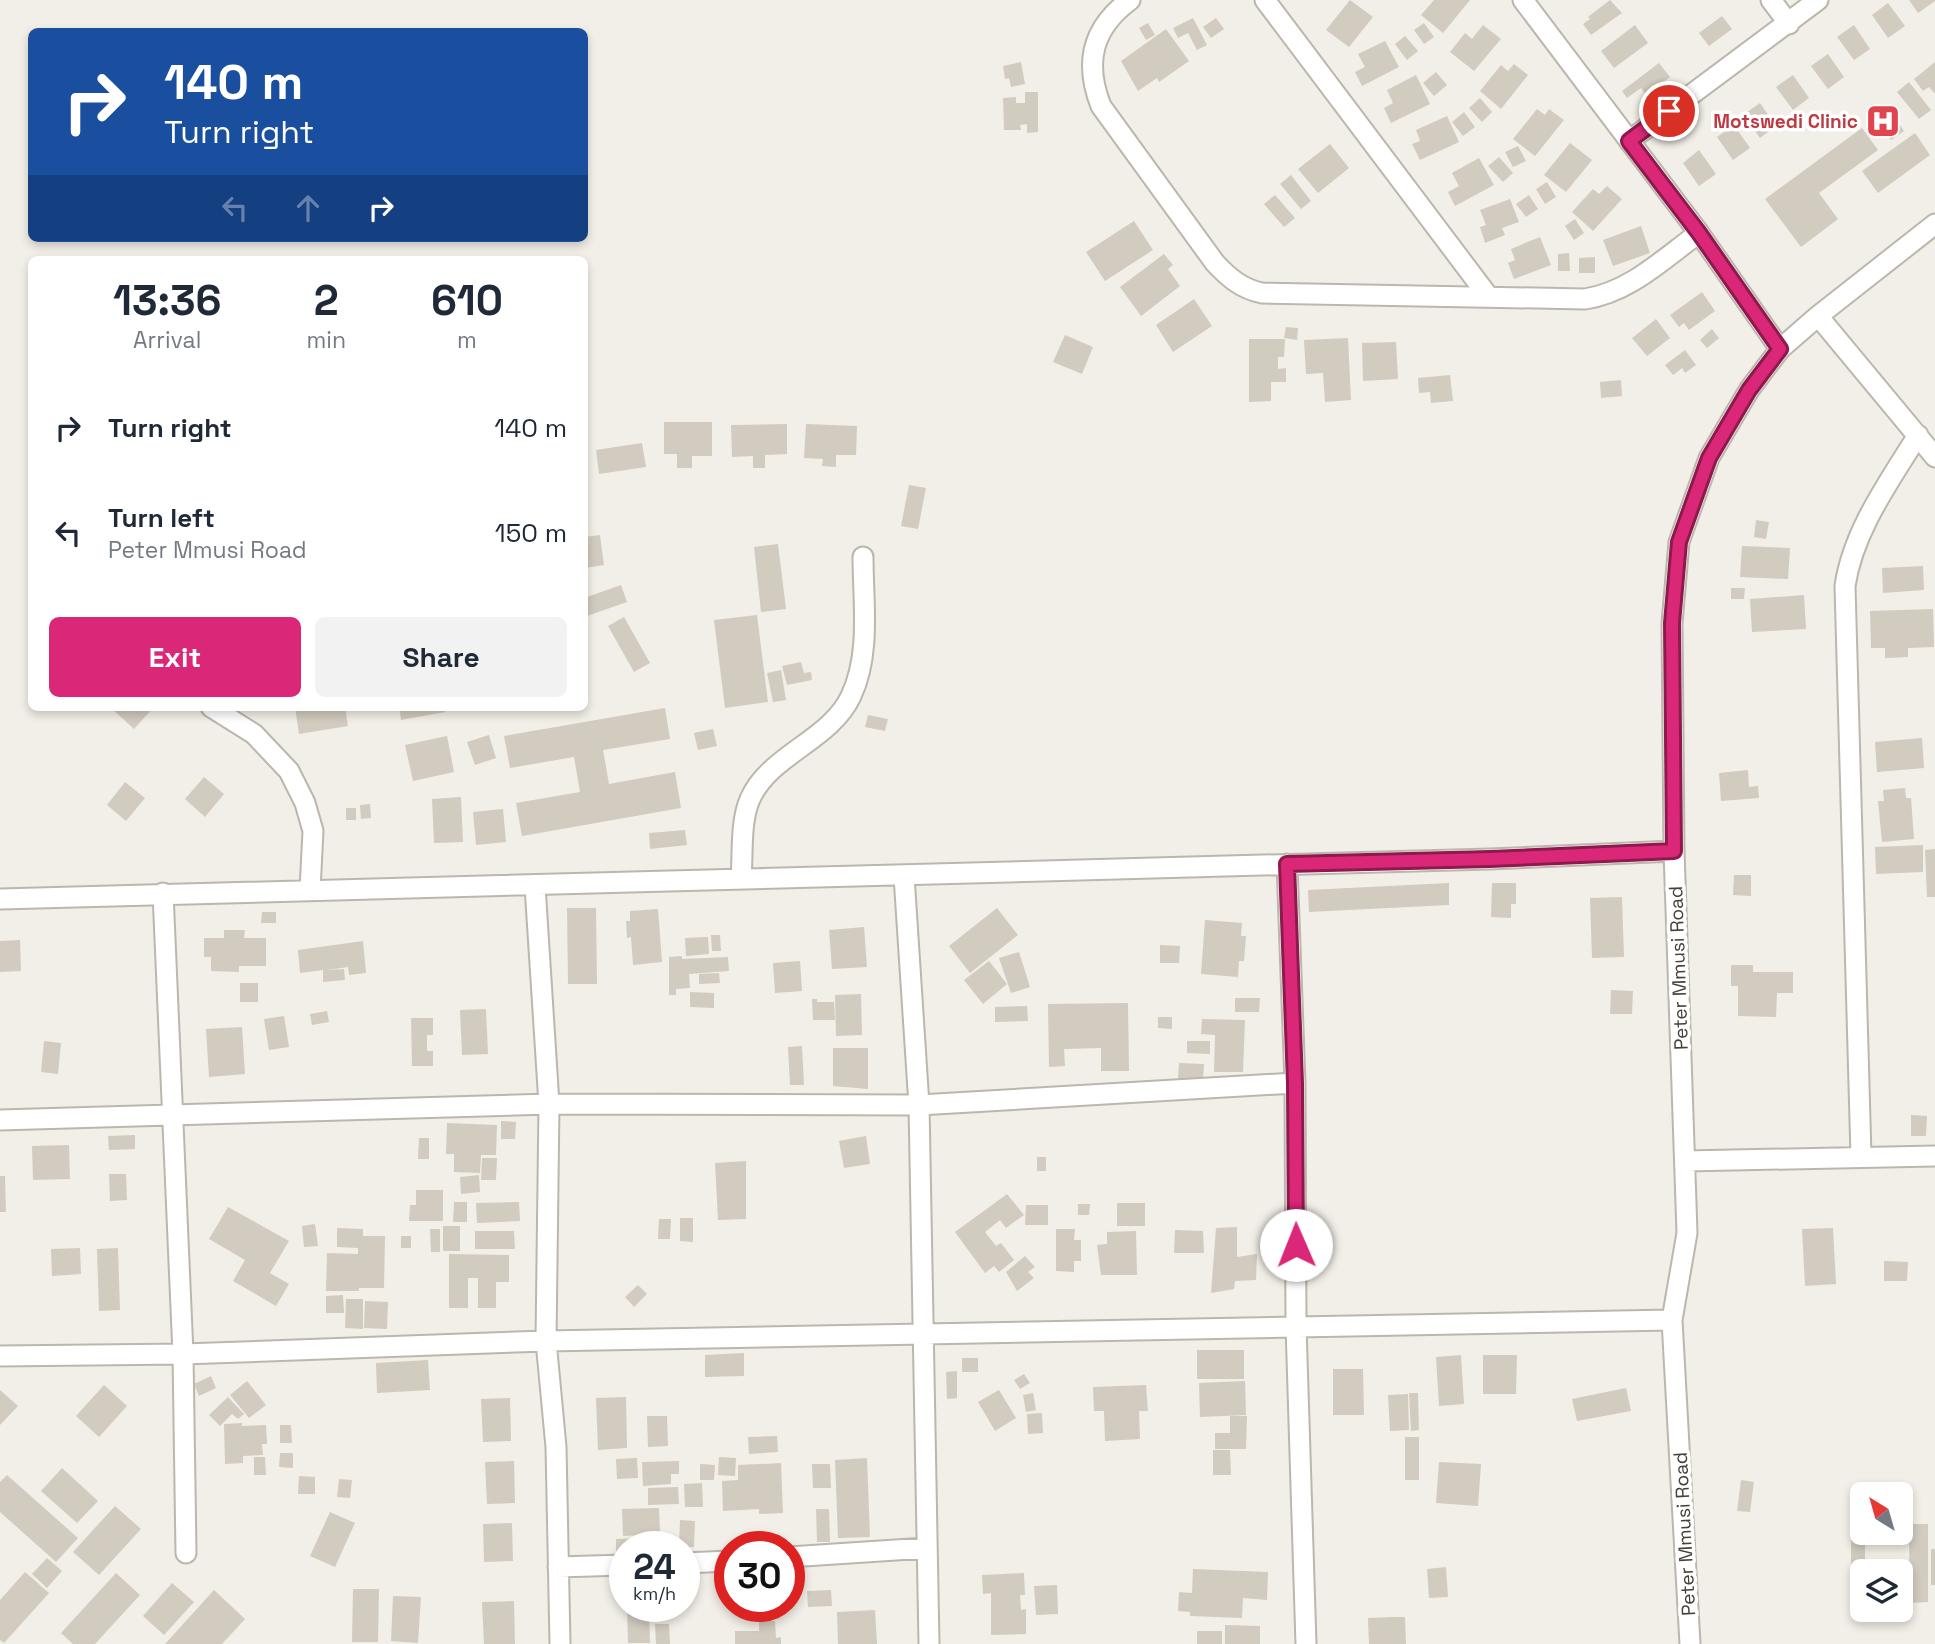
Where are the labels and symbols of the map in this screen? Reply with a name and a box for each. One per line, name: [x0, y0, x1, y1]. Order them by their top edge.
pin: [1639, 81, 1699, 141]
hospital icon: Motswedi Clinic: [1864, 102, 1902, 140]
place label: Motswedi Clinic: [1713, 109, 1858, 134]
street label: Peter Mmusi Road: [1663, 886, 1694, 1050]
position arrow: [1259, 1208, 1333, 1282]
street label: Peter Mmusi Road: [1668, 1451, 1701, 1617]
north arrow: [1850, 1482, 1913, 1545]
speed limit sign: 30: [714, 1531, 805, 1622]

